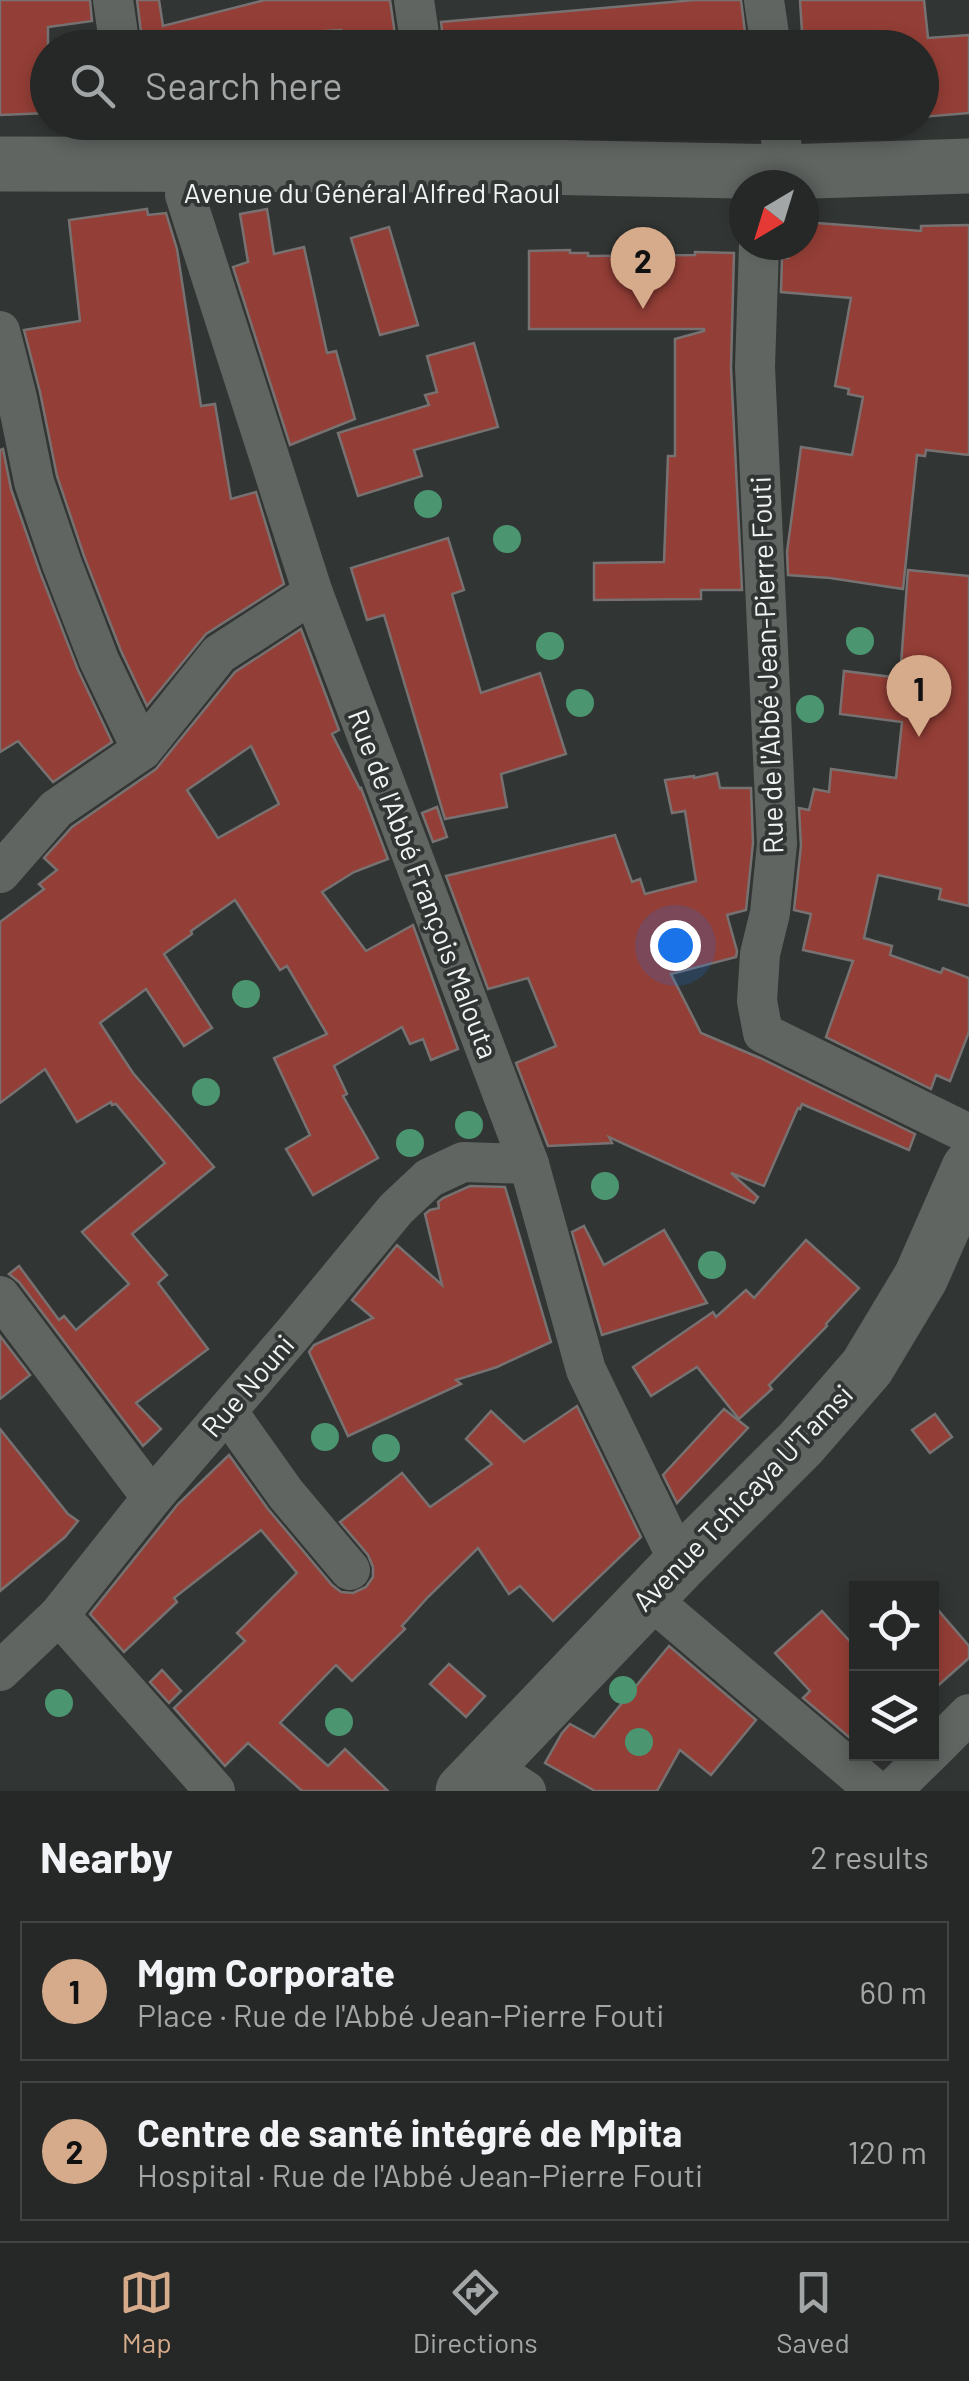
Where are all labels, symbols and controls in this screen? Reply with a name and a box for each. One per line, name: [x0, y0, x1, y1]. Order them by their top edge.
search box: [30, 30, 939, 140]
icon: search: [65, 58, 120, 113]
text: Search here: [145, 62, 343, 108]
north arrow: [729, 170, 819, 260]
street label: Avenue du Général Alfred Raoul: [184, 175, 560, 209]
pin: 2: [610, 226, 676, 309]
street label: Rue de l'Abbé Jean-Pierre Fouti: [742, 476, 790, 854]
pin: 1: [886, 654, 952, 737]
street label: Rue de l'Abbé François Malouta: [342, 704, 506, 1063]
your location: [650, 920, 701, 971]
street label: Rue Nouni: [194, 1327, 301, 1443]
street label: Avenue Tchicaya U'Tamsi: [625, 1377, 859, 1618]
map controls: [849, 1581, 939, 1761]
button: locate: [849, 1581, 939, 1671]
button: layers: [849, 1671, 939, 1761]
text: Nearby: [40, 1831, 173, 1881]
text: 2 results: [810, 1837, 929, 1875]
text: Mgm Corporate: [137, 1949, 395, 1995]
text: 1: [69, 1972, 80, 2010]
text: 60 m: [860, 1972, 927, 2010]
text: Place · Rue de l'Abbé Jean-Pierre Fouti: [137, 1995, 665, 2033]
text: Centre de santé intégré de Mpita: [137, 2109, 682, 2155]
text: 2: [66, 2132, 83, 2170]
text: 120 m: [848, 2132, 927, 2170]
text: Hospital · Rue de l'Abbé Jean-Pierre Fouti: [137, 2155, 703, 2193]
tab: Map: [119, 2265, 174, 2359]
tab: Directions: [413, 2265, 538, 2359]
tab: Saved: [776, 2265, 850, 2359]

